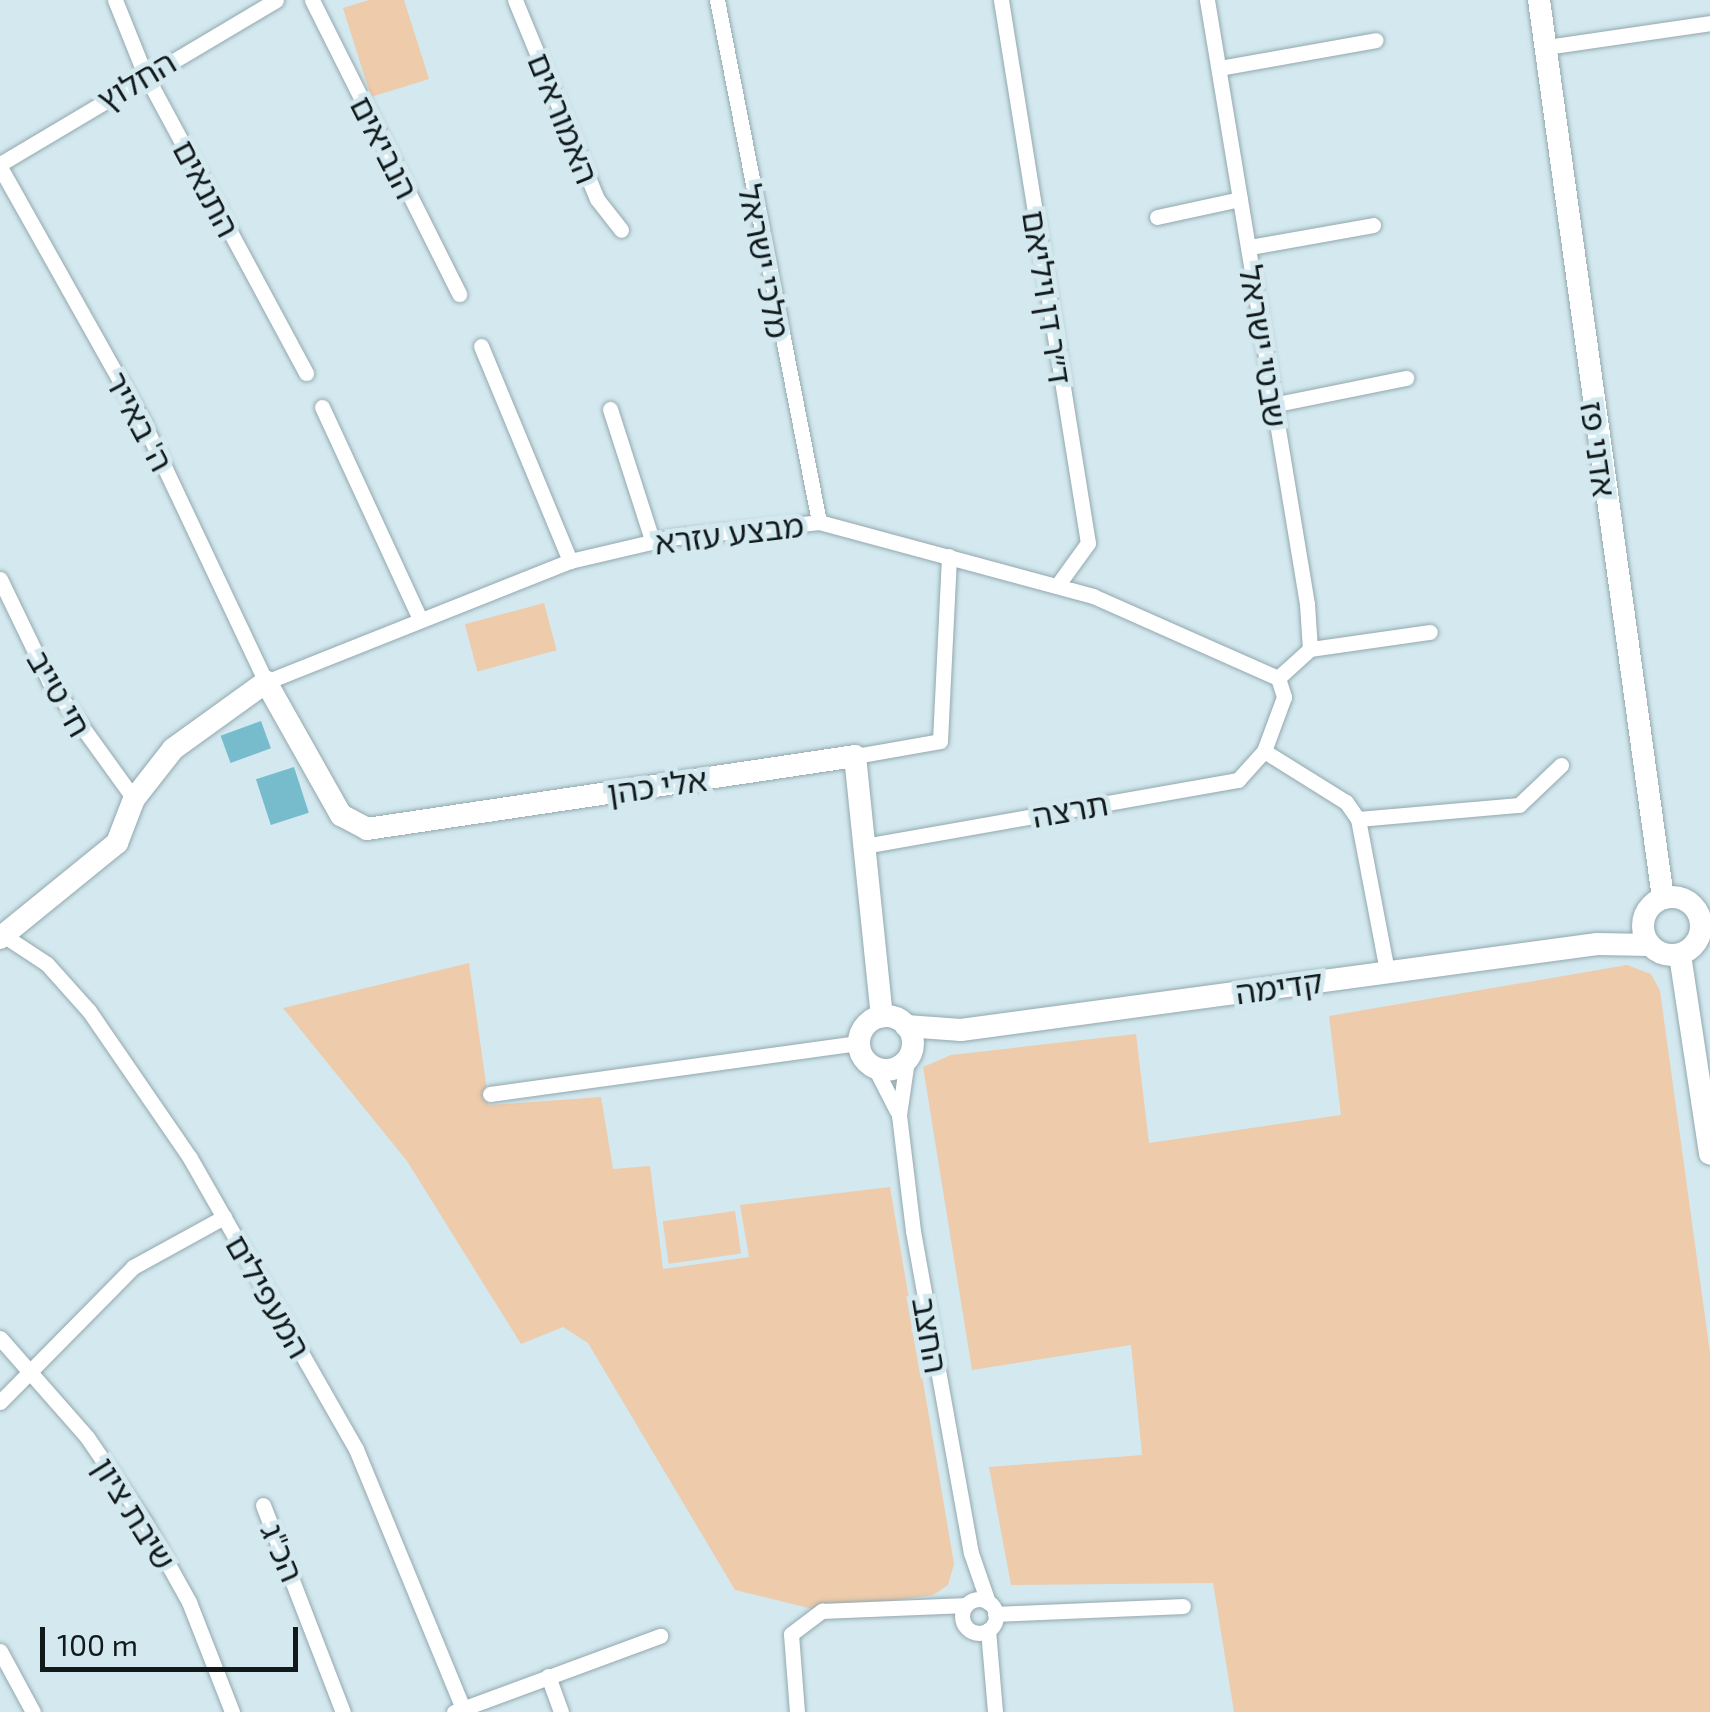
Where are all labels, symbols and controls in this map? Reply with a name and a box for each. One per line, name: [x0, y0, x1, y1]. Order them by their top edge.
street label: החלוץ: [90, 42, 182, 118]
street label: האמוראים: [520, 47, 608, 189]
street label: הנביאים: [343, 89, 427, 205]
street label: התנאים: [166, 133, 248, 243]
street label: מלכי ישראל: [731, 181, 799, 341]
street label: ד״ר דן ויליאם: [1015, 207, 1081, 387]
street label: שבטי ישראל: [1232, 262, 1296, 430]
street label: ה' באייר: [98, 365, 182, 477]
street label: אדני פז: [1573, 399, 1625, 499]
street label: מבצע עזרא: [652, 505, 806, 561]
street label: חי טייב: [20, 643, 100, 743]
street label: אלי כהן: [605, 759, 709, 811]
street label: תרצה: [1029, 783, 1111, 835]
street label: קדימה: [1233, 961, 1325, 1011]
street label: המעפילים: [218, 1228, 320, 1364]
street label: החצב: [905, 1294, 957, 1376]
street label: שיבת ציון: [86, 1450, 184, 1576]
street label: הכ"ג: [254, 1517, 312, 1587]
scale bar: [45, 1607, 302, 1669]
text: 100 m: [57, 1626, 138, 1662]

